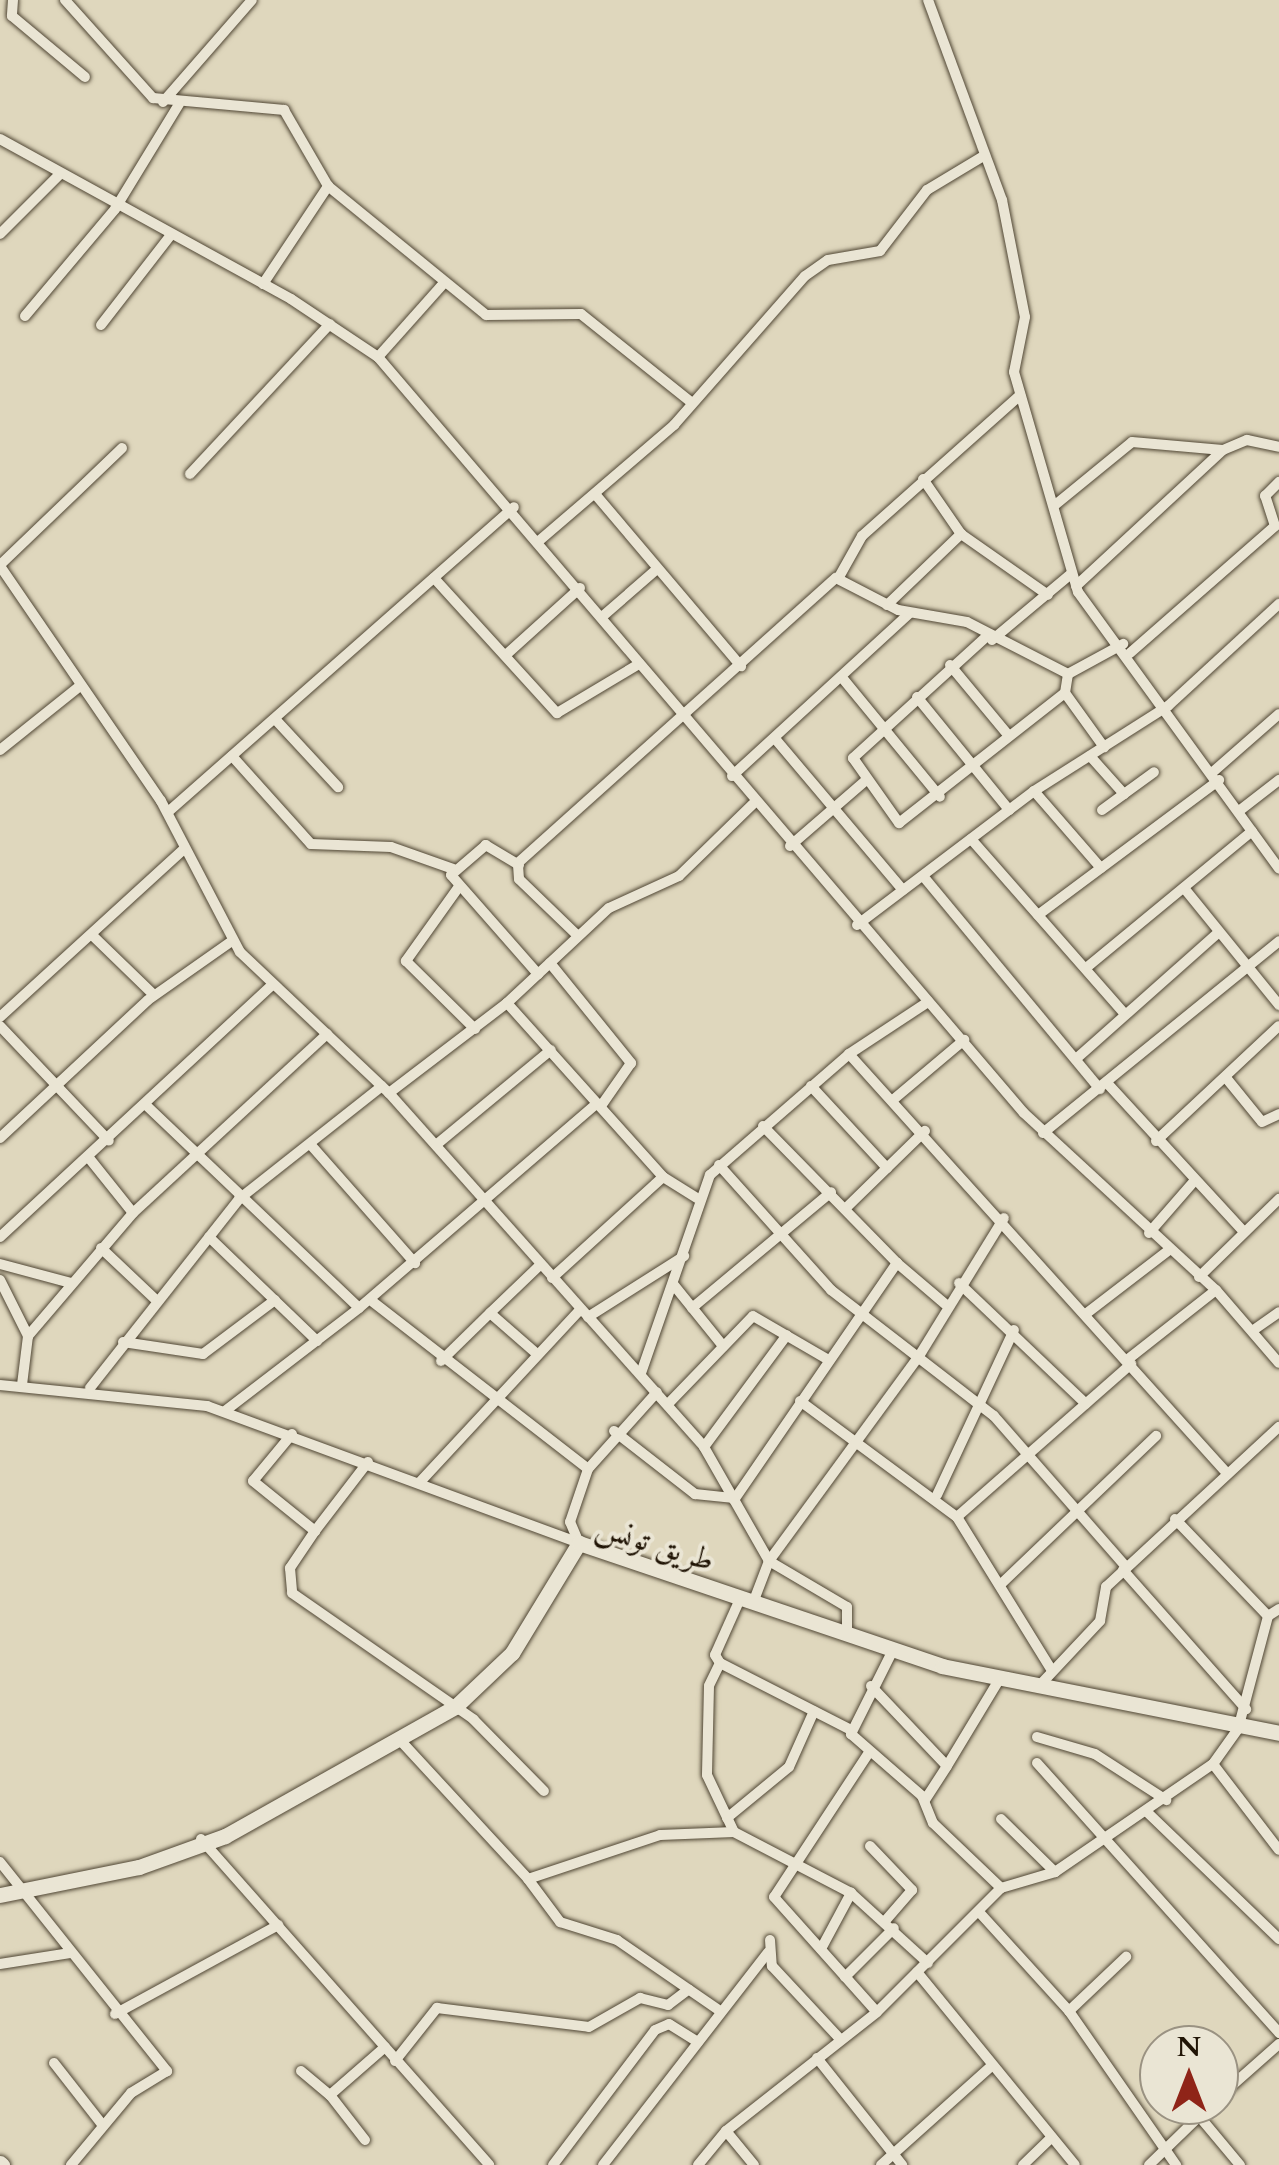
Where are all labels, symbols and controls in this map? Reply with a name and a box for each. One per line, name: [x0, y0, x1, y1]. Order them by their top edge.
street label: طريق تونس: [591, 1508, 719, 1580]
north arrow: [1139, 2025, 1239, 2125]
text: N: [1177, 2028, 1201, 2066]

